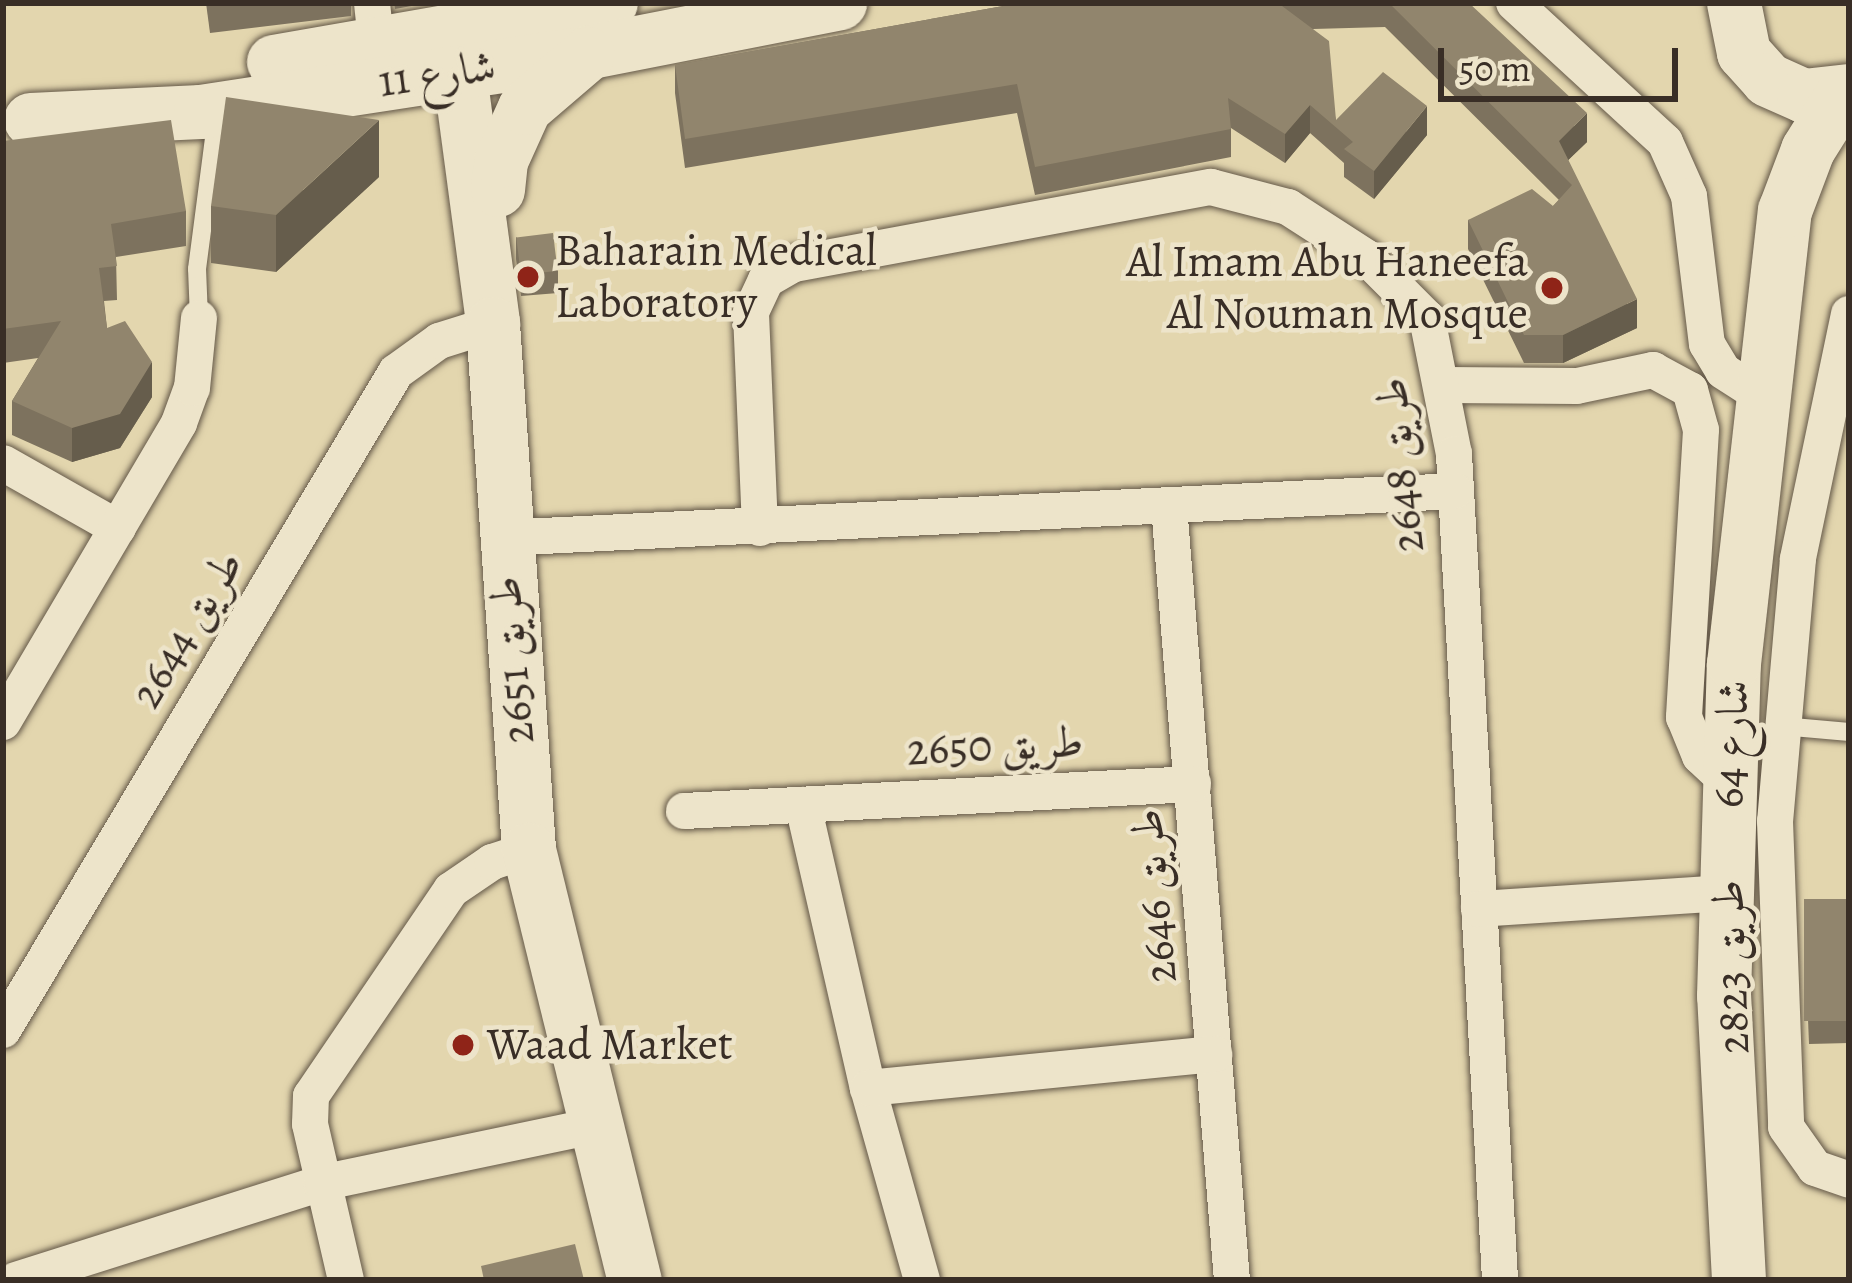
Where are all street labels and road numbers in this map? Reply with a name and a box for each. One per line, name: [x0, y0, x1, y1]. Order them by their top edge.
street label: شارع 11: [375, 39, 499, 109]
street label: طريق 2648: [1364, 375, 1436, 555]
street label: طريق 2644: [119, 540, 255, 718]
street label: طريق 2651: [478, 574, 546, 746]
street label: شارع 64: [1701, 679, 1761, 809]
street label: طريق 2650: [905, 714, 1085, 778]
street label: طريق 2646: [1119, 807, 1189, 985]
street label: طريق 2823: [1701, 879, 1761, 1055]

